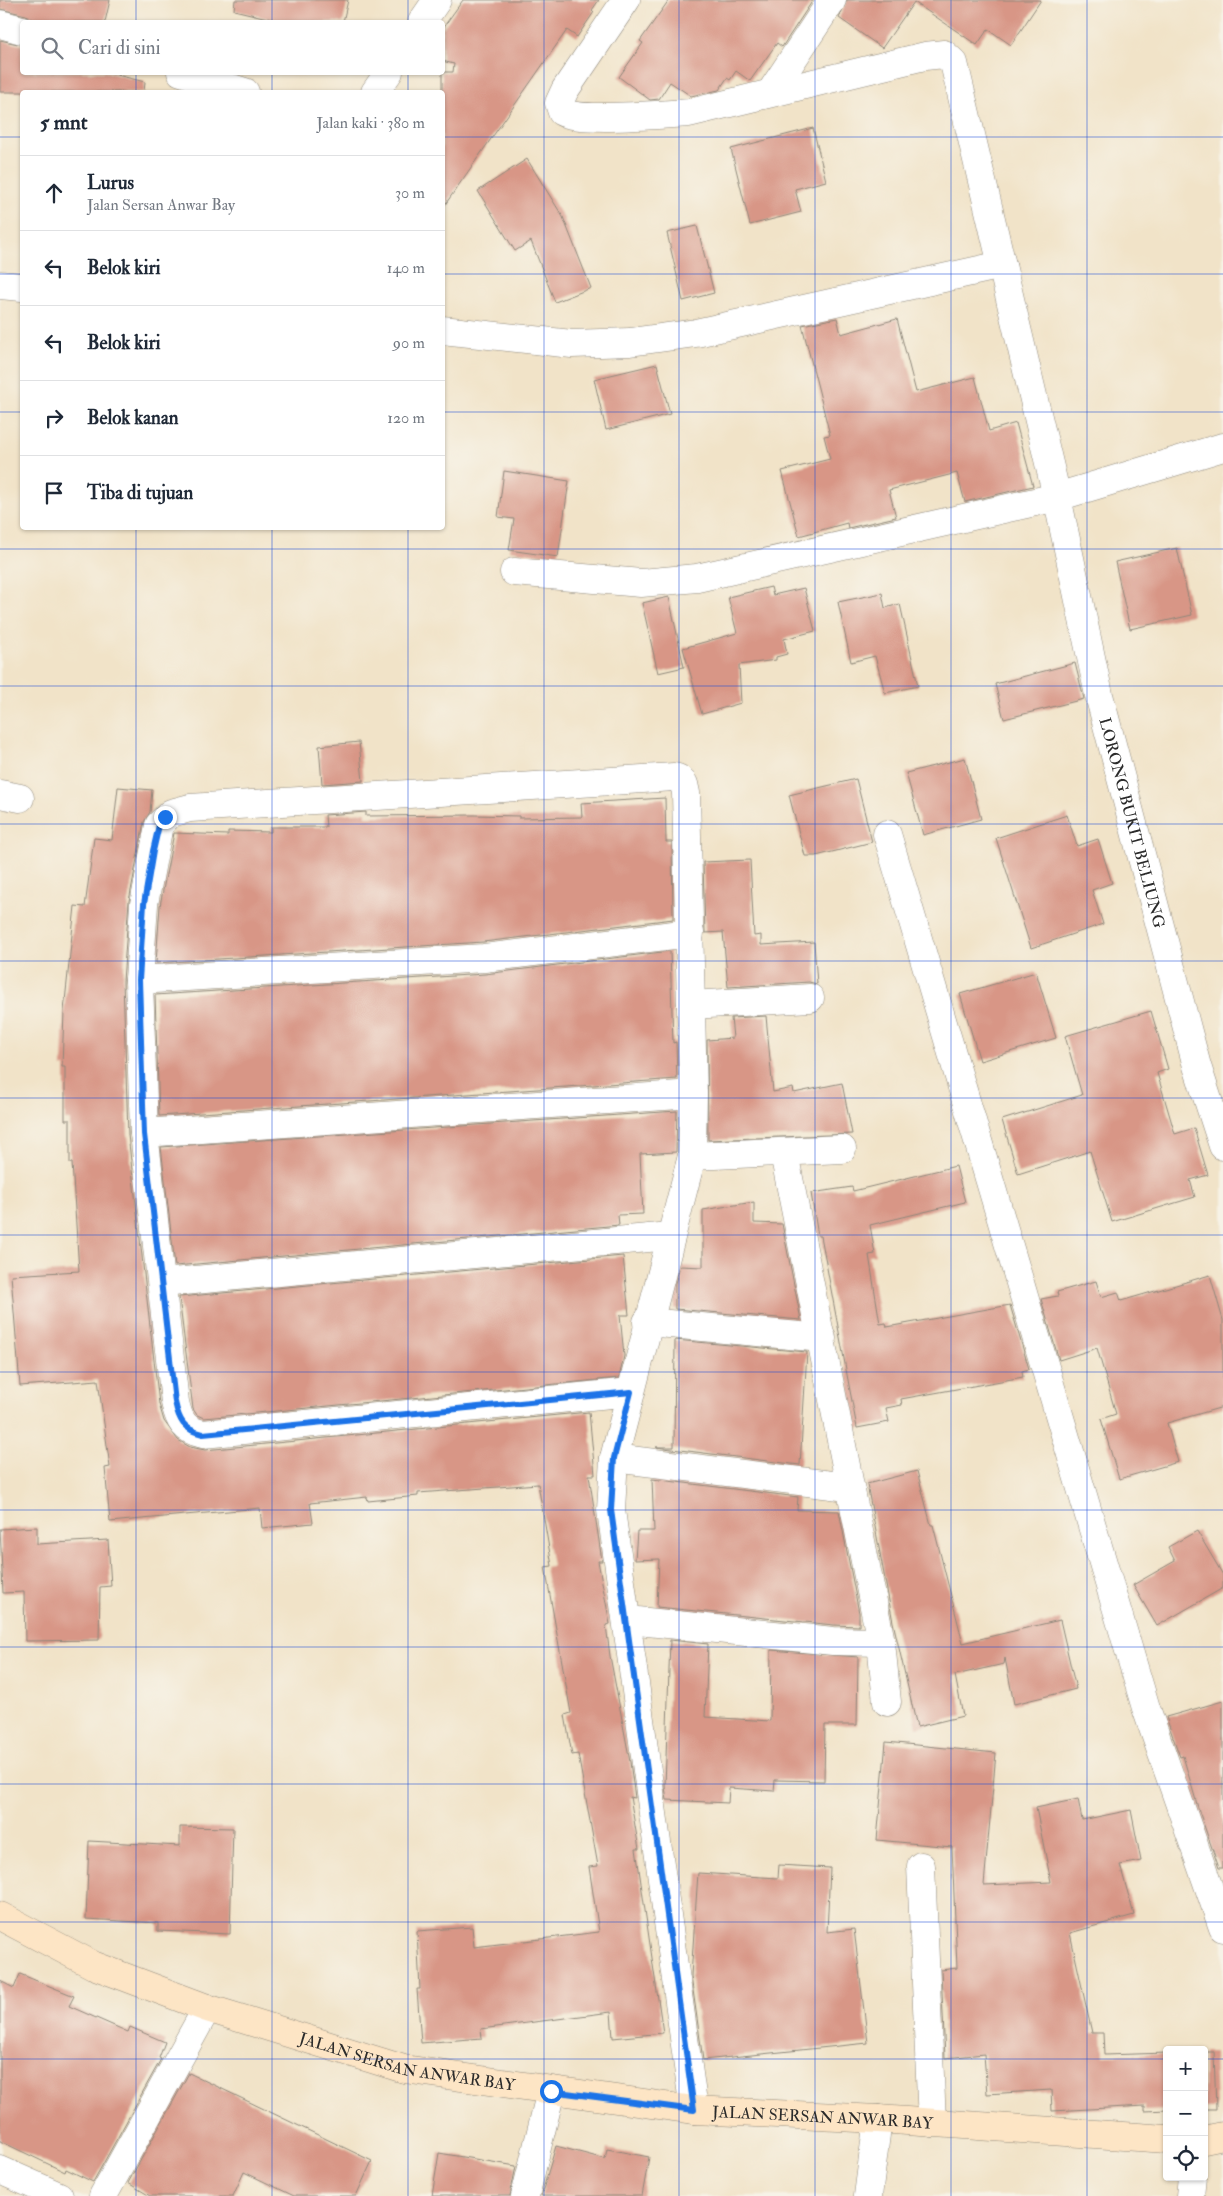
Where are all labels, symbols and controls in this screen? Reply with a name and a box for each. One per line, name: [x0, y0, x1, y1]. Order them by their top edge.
search box: [20, 20, 445, 75]
icon: search: [38, 34, 66, 62]
text: Cari di sini: [78, 36, 161, 60]
text: 5 mnt: [40, 109, 87, 136]
text: Jalan kaki · 380 m: [316, 113, 425, 133]
text: Lurus: [87, 171, 134, 195]
icon: ahead: [40, 179, 68, 207]
text: 30 m: [395, 183, 425, 203]
text: Jalan Sersan Anwar Bay: [87, 195, 235, 215]
icon: left: [40, 254, 68, 282]
text: Belok kiri: [87, 256, 161, 280]
text: 140 m: [387, 258, 425, 278]
icon: left: [40, 329, 68, 357]
text: Belok kiri: [87, 331, 161, 355]
text: 90 m: [393, 333, 425, 353]
icon: right: [40, 404, 68, 432]
text: Belok kanan: [87, 406, 178, 430]
text: 120 m: [387, 408, 425, 428]
icon: arrive: [40, 479, 68, 507]
text: Tiba di tujuan: [87, 481, 193, 505]
street label: LORONG BUKIT BELIUNG: [1094, 715, 1169, 930]
route end: [154, 806, 177, 829]
street label: JALAN SERSAN ANWAR BAY: [296, 2028, 518, 2096]
map controls: [1163, 2046, 1208, 2181]
button: +: [1163, 2046, 1208, 2091]
route start: [540, 2080, 563, 2103]
button: −: [1163, 2091, 1208, 2136]
street label: JALAN SERSAN ANWAR BAY: [711, 2102, 935, 2134]
button: locate: [1163, 2136, 1208, 2181]

